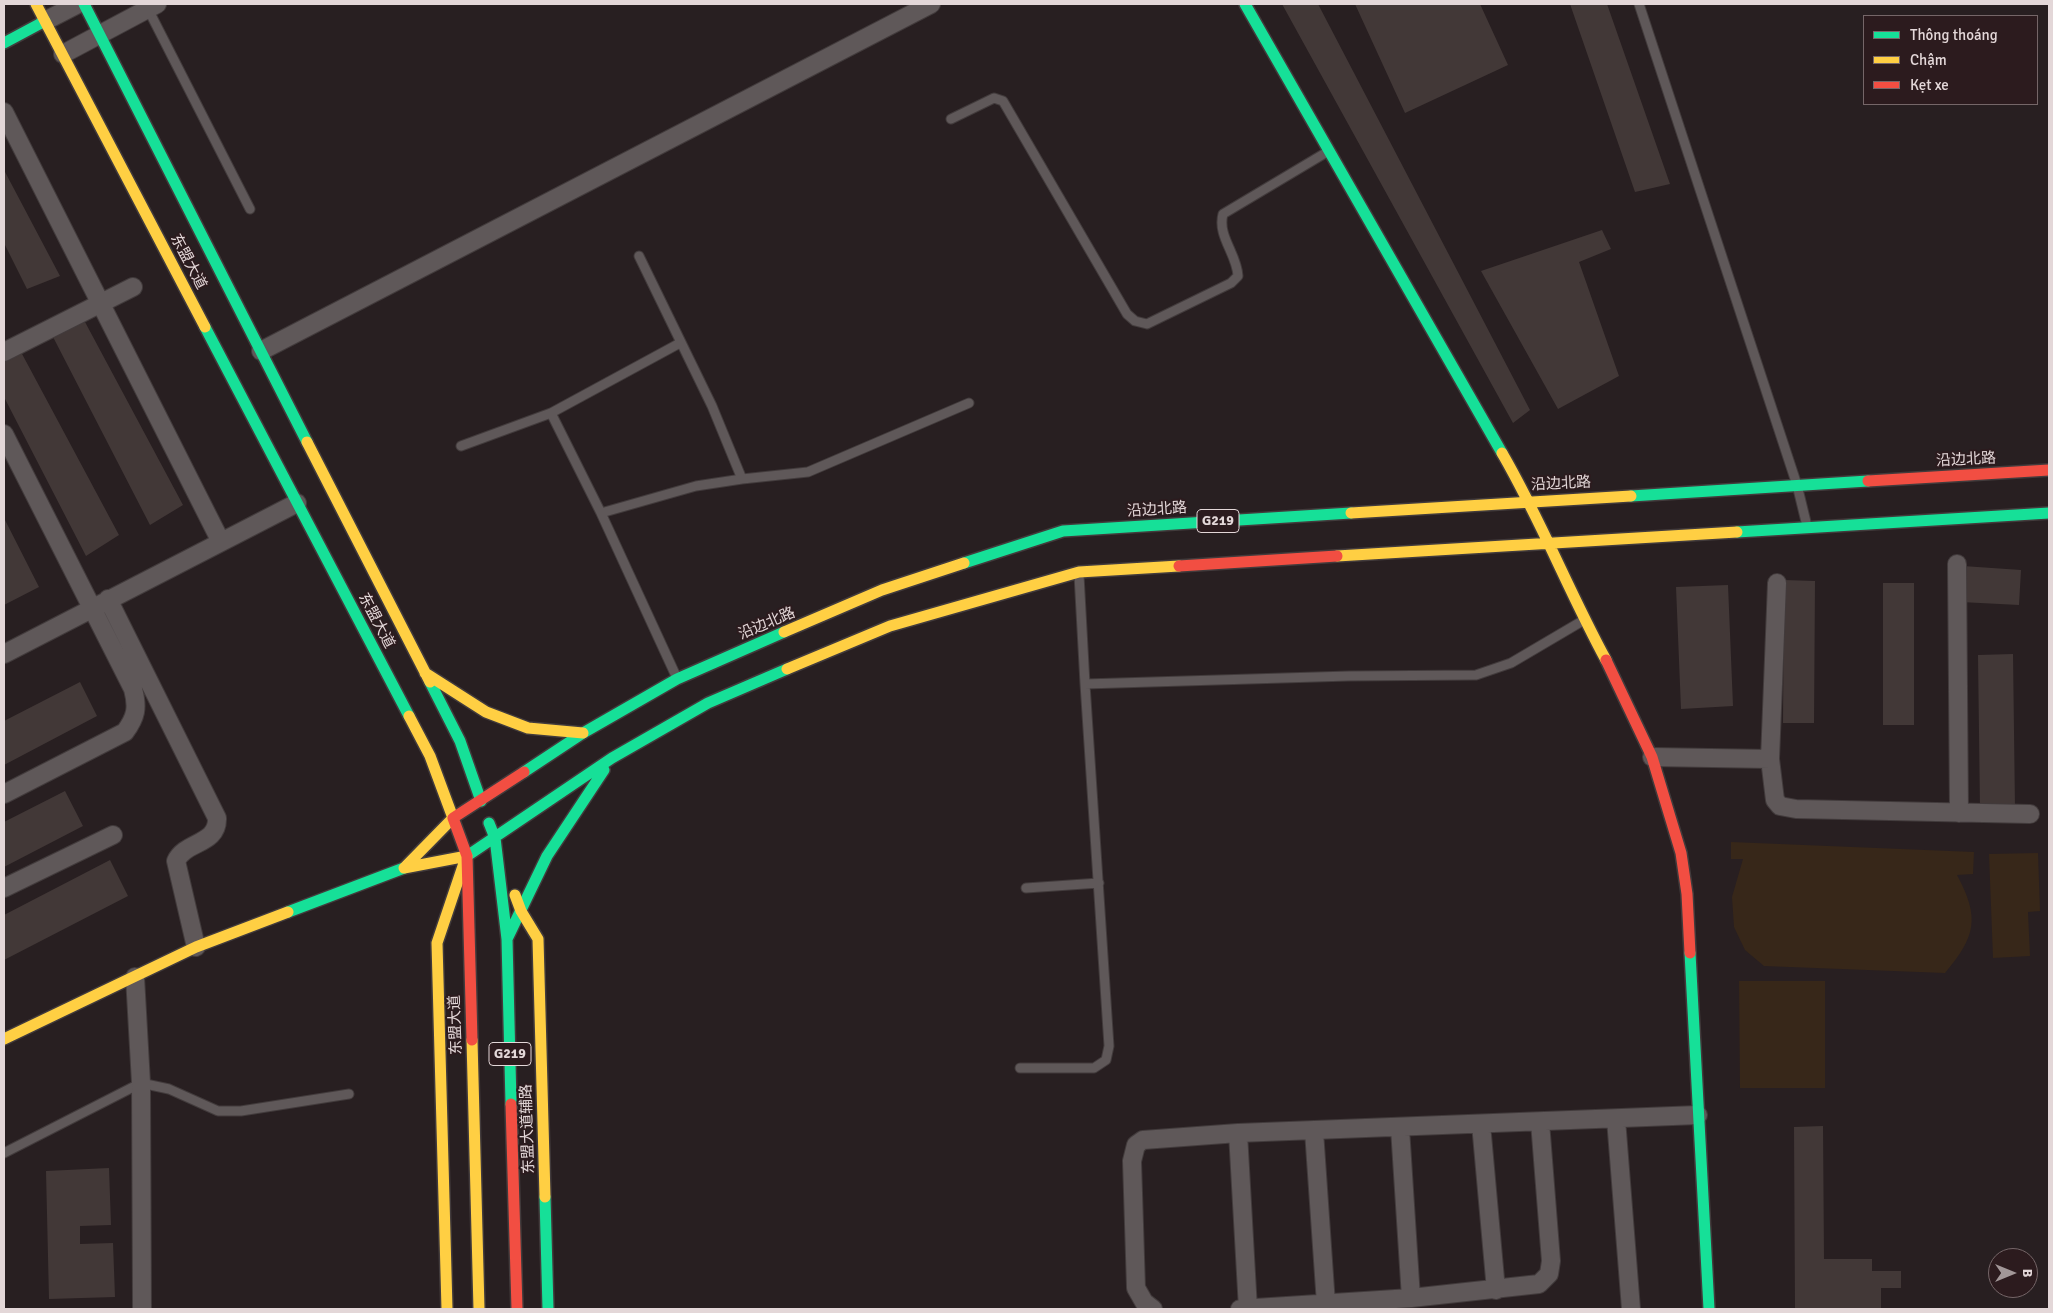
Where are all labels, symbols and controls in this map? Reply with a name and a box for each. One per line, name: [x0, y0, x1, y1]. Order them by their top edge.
legend: [1863, 15, 2038, 105]
text: Thông thoáng: [1910, 26, 1998, 44]
text: Chậm: [1910, 51, 1947, 69]
text: Kẹt xe: [1910, 76, 1949, 94]
street label: 东盟大道: [166, 231, 210, 293]
street label: 沿边北路: [1936, 449, 1996, 471]
street label: 沿边北路: [1531, 473, 1591, 495]
street label: 沿边北路: [1126, 499, 1188, 521]
road number: G219: [1197, 510, 1239, 532]
street label: 东盟大道: [354, 590, 398, 652]
street label: 沿边北路: [736, 604, 798, 644]
street label: 东盟大道: [446, 995, 466, 1055]
road number: G219: [489, 1042, 531, 1066]
street label: 东盟大道辅路: [517, 1084, 539, 1174]
north arrow: [1988, 1248, 2038, 1298]
text: B: [2019, 1269, 2036, 1277]

